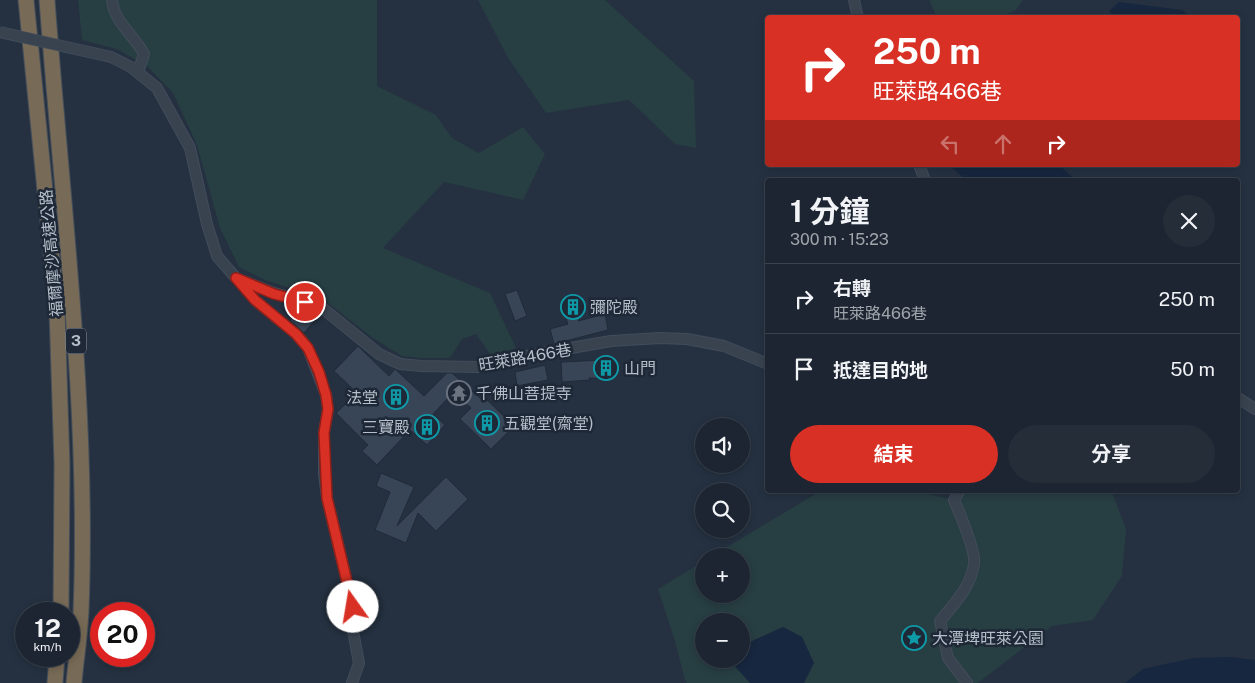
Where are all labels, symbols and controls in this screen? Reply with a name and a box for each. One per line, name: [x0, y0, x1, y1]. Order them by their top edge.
text: 250 m: [873, 31, 981, 72]
icon: right: [790, 35, 855, 100]
text: 旺萊路466巷: [873, 78, 1002, 104]
icon: left: [936, 130, 964, 158]
icon: ahead: [989, 130, 1017, 158]
icon: right: [1042, 130, 1070, 158]
street label: 福爾摩沙高速公路: [36, 188, 67, 318]
text: 1 分鐘: [790, 193, 870, 229]
button: close: [1163, 195, 1215, 247]
text: 300 m · 15:23: [790, 230, 889, 249]
text: 右轉: [833, 277, 871, 299]
pin: [284, 281, 326, 323]
icon: right: [790, 285, 818, 313]
icon: arrive: [291, 288, 319, 316]
text: 250 m: [1159, 288, 1215, 310]
building icon: 彌陀殿: [560, 294, 586, 320]
place label: 彌陀殿: [590, 298, 638, 317]
text: 旺萊路466巷: [833, 304, 927, 323]
road number: 3: [66, 328, 86, 354]
street label: 旺萊路466巷: [477, 340, 573, 375]
building icon: 山門: [593, 355, 619, 381]
icon: arrive: [790, 355, 818, 383]
text: 50 m: [1170, 358, 1215, 380]
place label: 山門: [624, 359, 656, 378]
text: 抵達目的地: [833, 359, 928, 381]
temple icon: 千佛山菩提寺: [446, 380, 472, 406]
building icon: 法堂: [383, 384, 409, 410]
place label: 千佛山菩提寺: [476, 384, 572, 403]
place label: 法堂: [346, 388, 378, 407]
building icon: 五觀堂(齋堂): [474, 410, 500, 436]
building icon: 三寶殿: [414, 414, 440, 440]
place label: 五觀堂(齋堂): [504, 414, 594, 433]
place label: 三寶殿: [362, 418, 410, 437]
map controls: [695, 418, 750, 668]
button: sound: [695, 418, 750, 473]
button: 結束: [790, 425, 998, 483]
button: 分享: [1008, 425, 1215, 483]
button: search: [695, 483, 750, 538]
button: +: [695, 548, 750, 603]
position arrow: [326, 580, 378, 632]
speed limit sign: 20: [90, 602, 155, 667]
text: 12: [34, 613, 61, 643]
button: −: [695, 613, 750, 668]
place icon: 大潭埤旺萊公園: [901, 625, 927, 651]
place label: 大潭埤旺萊公園: [932, 629, 1044, 648]
text: km/h: [33, 640, 62, 654]

